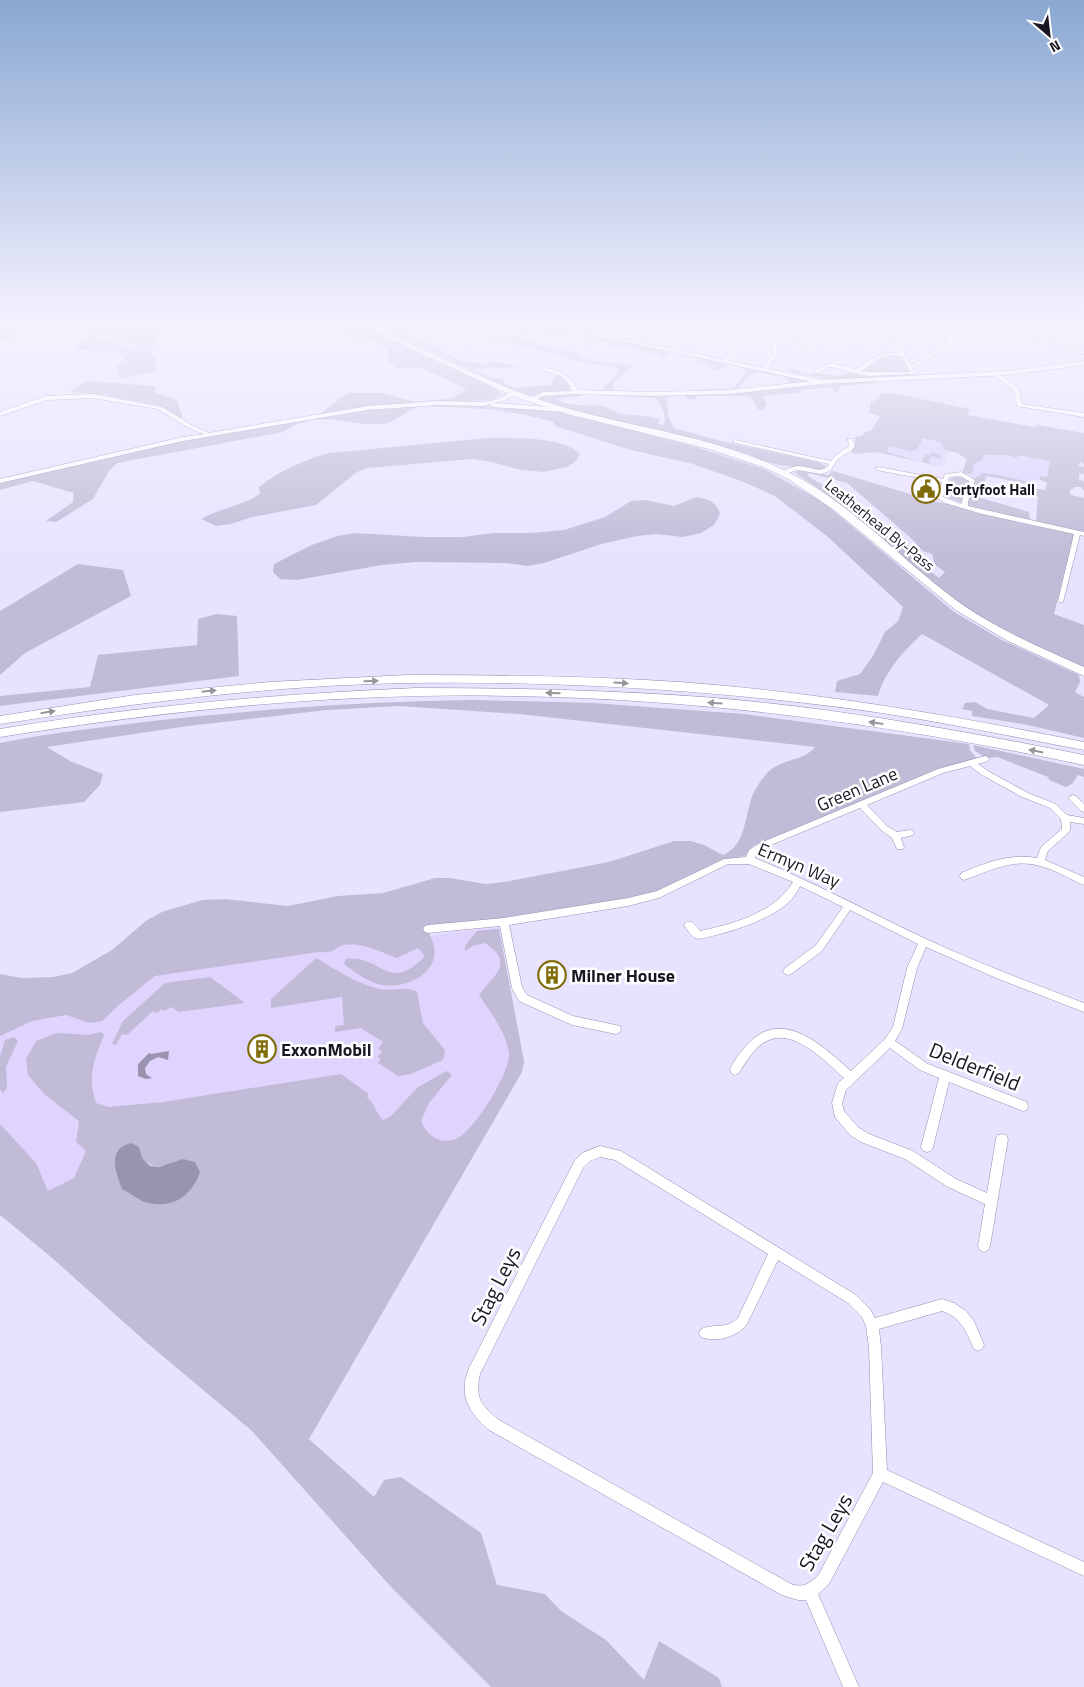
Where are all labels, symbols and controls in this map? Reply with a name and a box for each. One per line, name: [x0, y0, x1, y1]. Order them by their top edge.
north arrow: [1024, 10, 1074, 60]
text: N: [1046, 35, 1065, 58]
street label: Leatherhead By-Pass: [820, 473, 940, 577]
public building icon: Fortyfoot Hall: [911, 474, 941, 504]
place label: Fortyfoot Hall: [945, 478, 1035, 501]
one-way arrow: [364, 677, 380, 685]
one-way arrow: [613, 680, 629, 688]
one-way arrow: [202, 687, 218, 695]
one-way arrow: [545, 689, 561, 697]
one-way arrow: [707, 698, 723, 706]
one-way arrow: [40, 707, 56, 715]
one-way arrow: [868, 719, 884, 727]
one-way arrow: [1028, 746, 1044, 754]
street label: Green Lane: [812, 760, 902, 818]
street label: Ermyn Way: [754, 836, 844, 894]
building icon: Milner House: [537, 960, 567, 990]
place label: Milner House: [571, 962, 675, 989]
street label: Delderfield: [924, 1033, 1026, 1099]
building icon: ExxonMobil: [247, 1034, 277, 1064]
place label: ExxonMobil: [281, 1036, 372, 1063]
street label: Stag Leys: [462, 1241, 528, 1331]
street label: Stag Leys: [790, 1487, 860, 1577]

